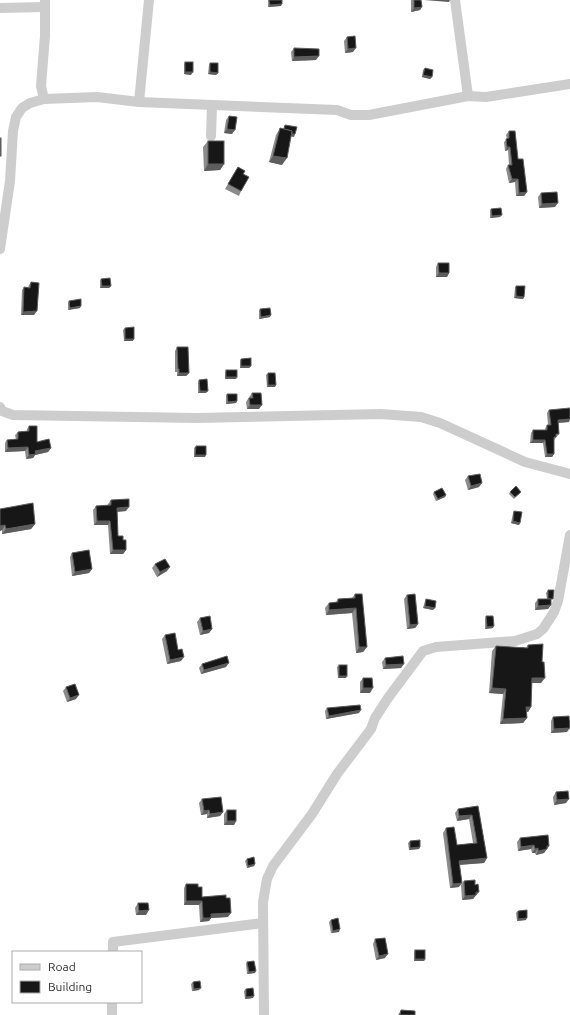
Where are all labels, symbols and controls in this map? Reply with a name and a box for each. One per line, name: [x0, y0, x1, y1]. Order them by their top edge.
legend: [12, 951, 142, 1003]
text: Road: [48, 960, 76, 973]
text: Building: [48, 980, 92, 993]

